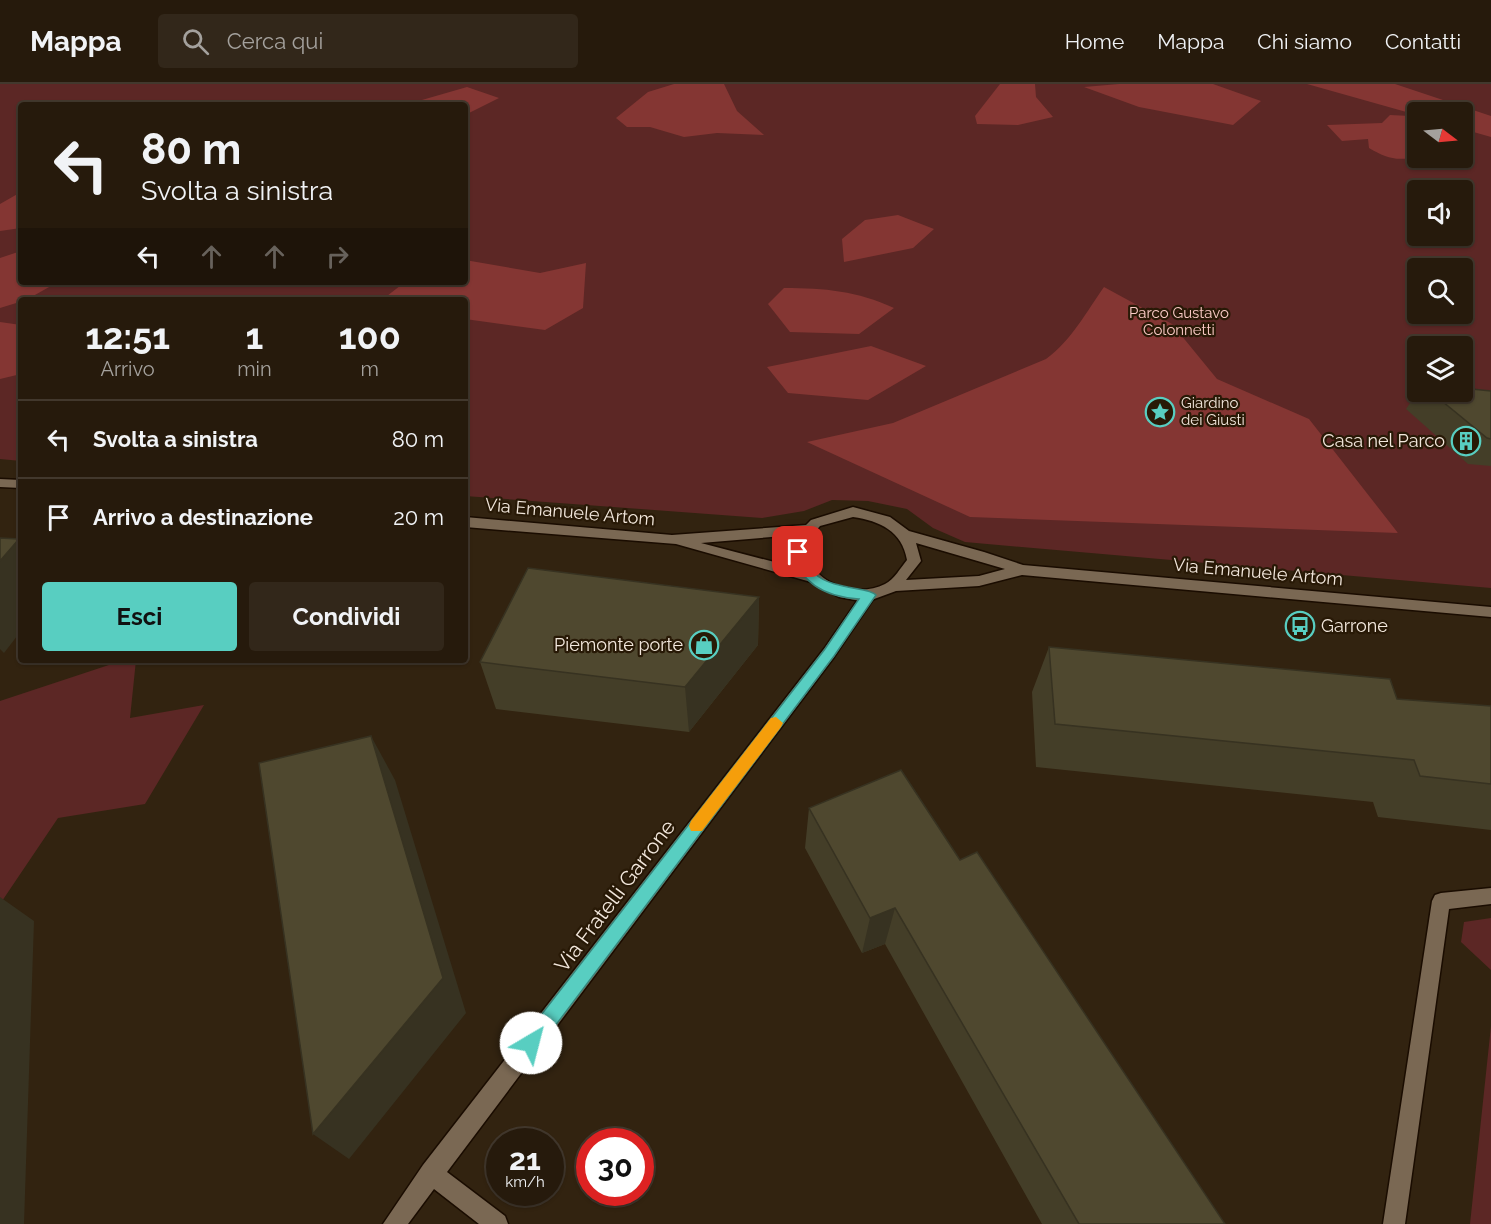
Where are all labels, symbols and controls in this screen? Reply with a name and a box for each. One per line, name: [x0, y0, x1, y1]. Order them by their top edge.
search box: [158, 14, 578, 68]
text: Mappa: [30, 25, 122, 58]
icon: search: [179, 25, 212, 58]
text: Cerca qui: [227, 28, 323, 54]
text: Home: [1065, 29, 1124, 54]
text: Mappa: [1157, 29, 1224, 54]
text: Chi siamo: [1257, 29, 1352, 54]
text: Contatti: [1385, 29, 1461, 54]
north arrow: [1407, 102, 1473, 168]
map controls: [1407, 102, 1473, 402]
text: 80 m: [141, 125, 241, 174]
icon: left: [42, 126, 120, 204]
text: Svolta a sinistra: [141, 175, 333, 206]
button: sound: [1407, 180, 1473, 246]
icon: left: [132, 240, 165, 273]
icon: ahead: [195, 240, 228, 273]
icon: ahead: [258, 240, 291, 273]
icon: right: [321, 240, 354, 273]
button: search: [1407, 258, 1473, 324]
park label: Parco Gustavo Colonnetti: [1129, 304, 1229, 339]
text: 12:51: [85, 315, 170, 357]
text: 1: [245, 315, 263, 357]
text: 100: [339, 315, 401, 357]
button: layers: [1407, 336, 1473, 402]
text: Arrivo: [101, 357, 155, 381]
text: min: [237, 357, 272, 381]
text: m: [361, 357, 379, 381]
place label: Giardino dei Giusti: [1181, 394, 1245, 429]
place icon: Giardino dei Giusti: [1144, 396, 1176, 428]
icon: left: [42, 423, 75, 456]
building icon: Casa nel Parco: [1450, 425, 1482, 457]
text: Svolta a sinistra: [93, 426, 258, 452]
text: 80 m: [392, 426, 444, 452]
place label: Casa nel Parco: [1322, 430, 1445, 451]
street label: Via Emanuele Artom: [484, 494, 656, 529]
icon: arrive: [42, 501, 75, 534]
text: Arrivo a destinazione: [93, 504, 313, 530]
text: 20 m: [393, 504, 444, 530]
pin: [772, 526, 823, 577]
icon: arrive: [781, 535, 814, 568]
street label: Via Emanuele Artom: [1172, 554, 1344, 589]
button: Esci: [42, 582, 237, 651]
button: Condividi: [249, 582, 444, 651]
bus stop icon: Garrone: [1284, 610, 1316, 642]
place label: Garrone: [1321, 615, 1388, 636]
shop icon: Piemonte porte: [688, 629, 720, 661]
place label: Piemonte porte: [554, 634, 683, 655]
street label: Via Fratelli Garrone: [549, 815, 680, 977]
position arrow: [499, 1011, 563, 1075]
speed limit sign: 30: [576, 1128, 654, 1206]
text: 21: [509, 1142, 541, 1177]
text: km/h: [505, 1173, 545, 1191]

